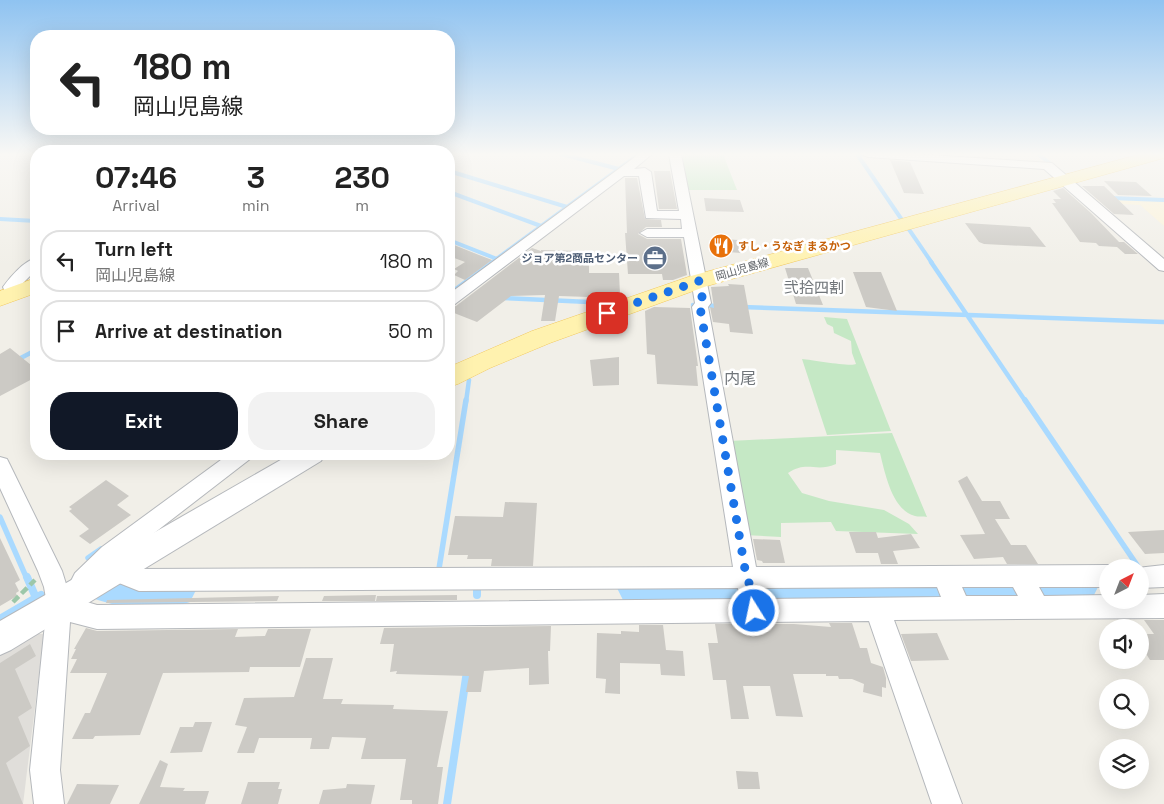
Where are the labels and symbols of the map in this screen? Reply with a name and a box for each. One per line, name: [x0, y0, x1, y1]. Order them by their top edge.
restaurant icon: すし・うなぎ まるかつ: [708, 233, 734, 259]
place label: すし・うなぎ まるかつ: [738, 239, 851, 253]
office icon: ジョア第2商品センター: [642, 245, 668, 271]
place label: ジョア第2商品センター: [521, 251, 638, 265]
street label: 岡山児島線: [714, 255, 770, 283]
district label: 弐拾四割: [784, 278, 844, 297]
pin: [586, 292, 628, 334]
district label: 内尾: [724, 368, 756, 389]
north arrow: [1099, 559, 1149, 609]
position arrow: [727, 584, 779, 636]

